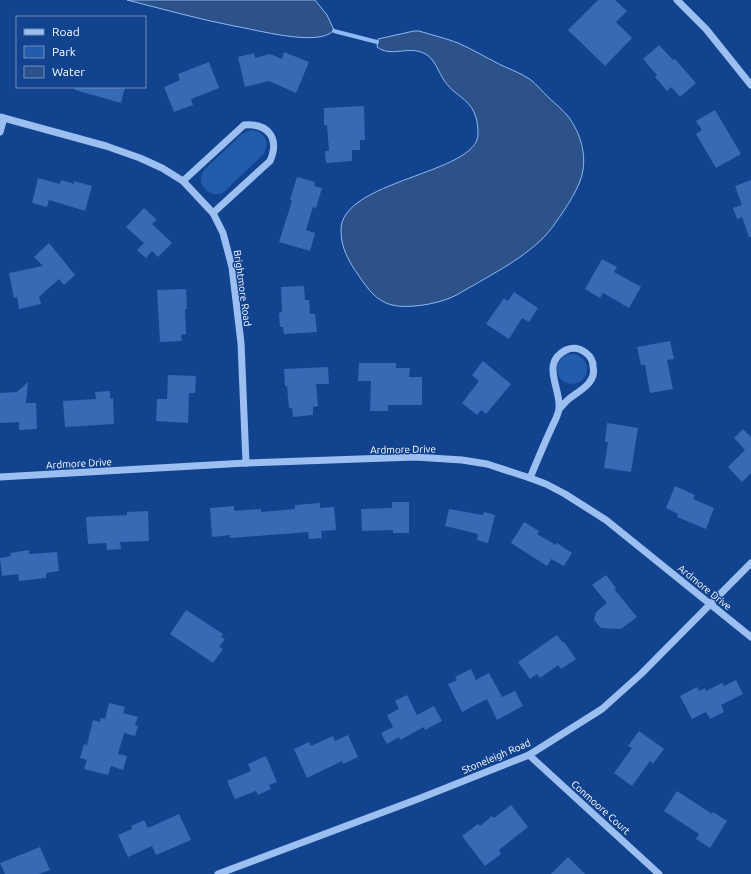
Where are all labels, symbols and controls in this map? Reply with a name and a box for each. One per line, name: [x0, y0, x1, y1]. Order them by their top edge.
legend: [16, 16, 146, 88]
text: Road: [52, 25, 80, 38]
text: Park: [52, 45, 76, 58]
text: Water: [52, 65, 85, 78]
street label: Brightmore Road: [232, 249, 253, 327]
street label: Ardmore Drive: [370, 443, 436, 456]
street label: Ardmore Drive: [46, 456, 112, 471]
street label: Ardmore Drive: [676, 562, 734, 612]
street label: Stoneleigh Road: [460, 737, 532, 776]
street label: Conmoore Court: [569, 778, 632, 837]

